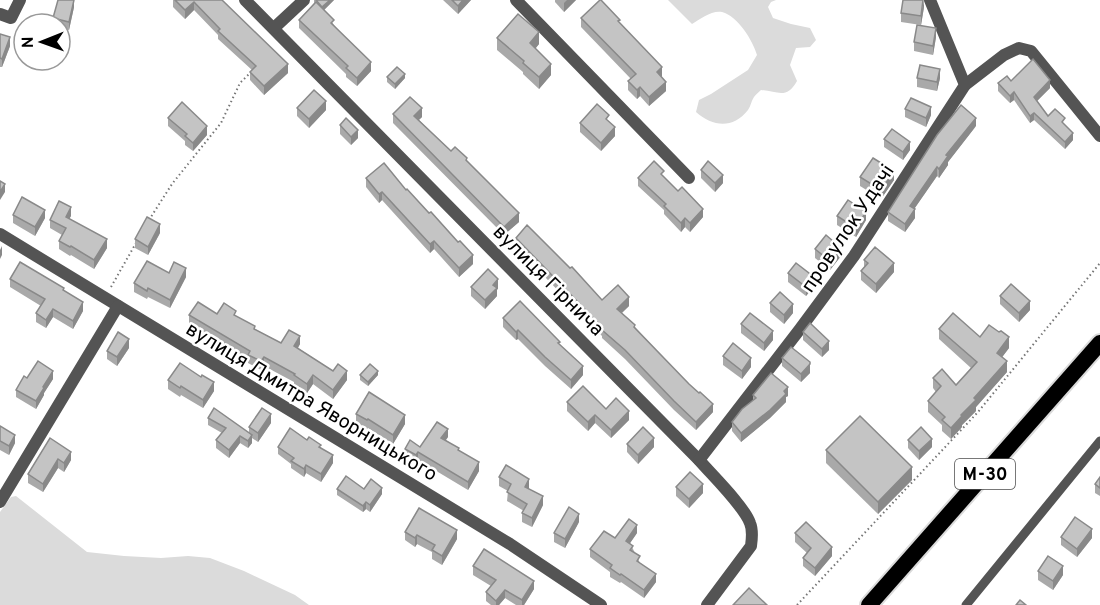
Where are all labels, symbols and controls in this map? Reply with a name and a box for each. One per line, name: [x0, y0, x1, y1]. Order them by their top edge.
north arrow: [12, 12, 72, 72]
text: N: [19, 36, 39, 48]
street label: провулок Удачі: [796, 160, 901, 298]
street label: вулиця Гірнича: [486, 220, 609, 343]
street label: вулиця Дмитра Яворницького: [180, 317, 442, 488]
road number: М-30: [955, 459, 1015, 489]

